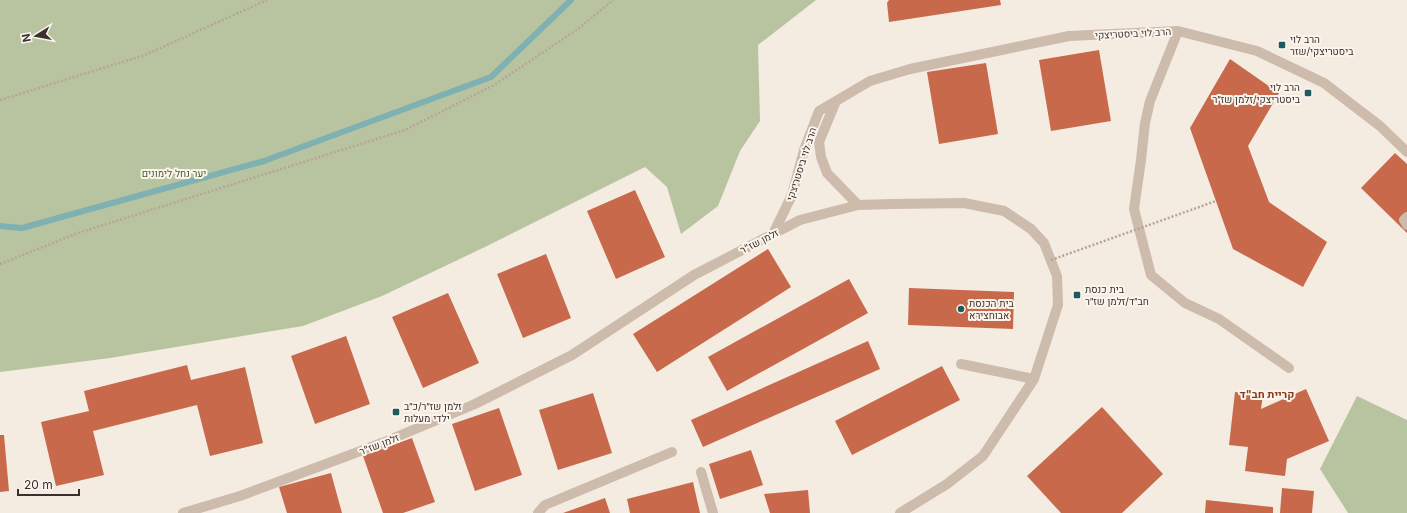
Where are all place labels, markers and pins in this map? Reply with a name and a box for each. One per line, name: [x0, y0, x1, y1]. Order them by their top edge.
place label: הרב לוי ביסטריצקי/שזר: [1290, 33, 1354, 57]
marker: הרב לוי ביסטריצקי/שזר: [1277, 40, 1287, 50]
place label: הרב לוי ביסטריצקי/זלמן שז״ר: [1213, 81, 1301, 105]
marker: הרב לוי ביסטריצקי/זלמן שז״ר: [1303, 88, 1313, 98]
place label: בית כנסת חב״ד/זלמן שז״ר: [1085, 283, 1149, 307]
marker: בית כנסת חב״ד/זלמן שז״ר: [1072, 290, 1082, 300]
place label: בית הכנסת אבוחצירא: [969, 297, 1015, 321]
marker: בית הכנסת אבוחצירא: [956, 304, 966, 314]
place label: זלמן שז״ר/כ״ב ילדי מעלות: [404, 400, 462, 424]
marker: זלמן שז״ר/כ״ב ילדי מעלות: [391, 407, 401, 417]

